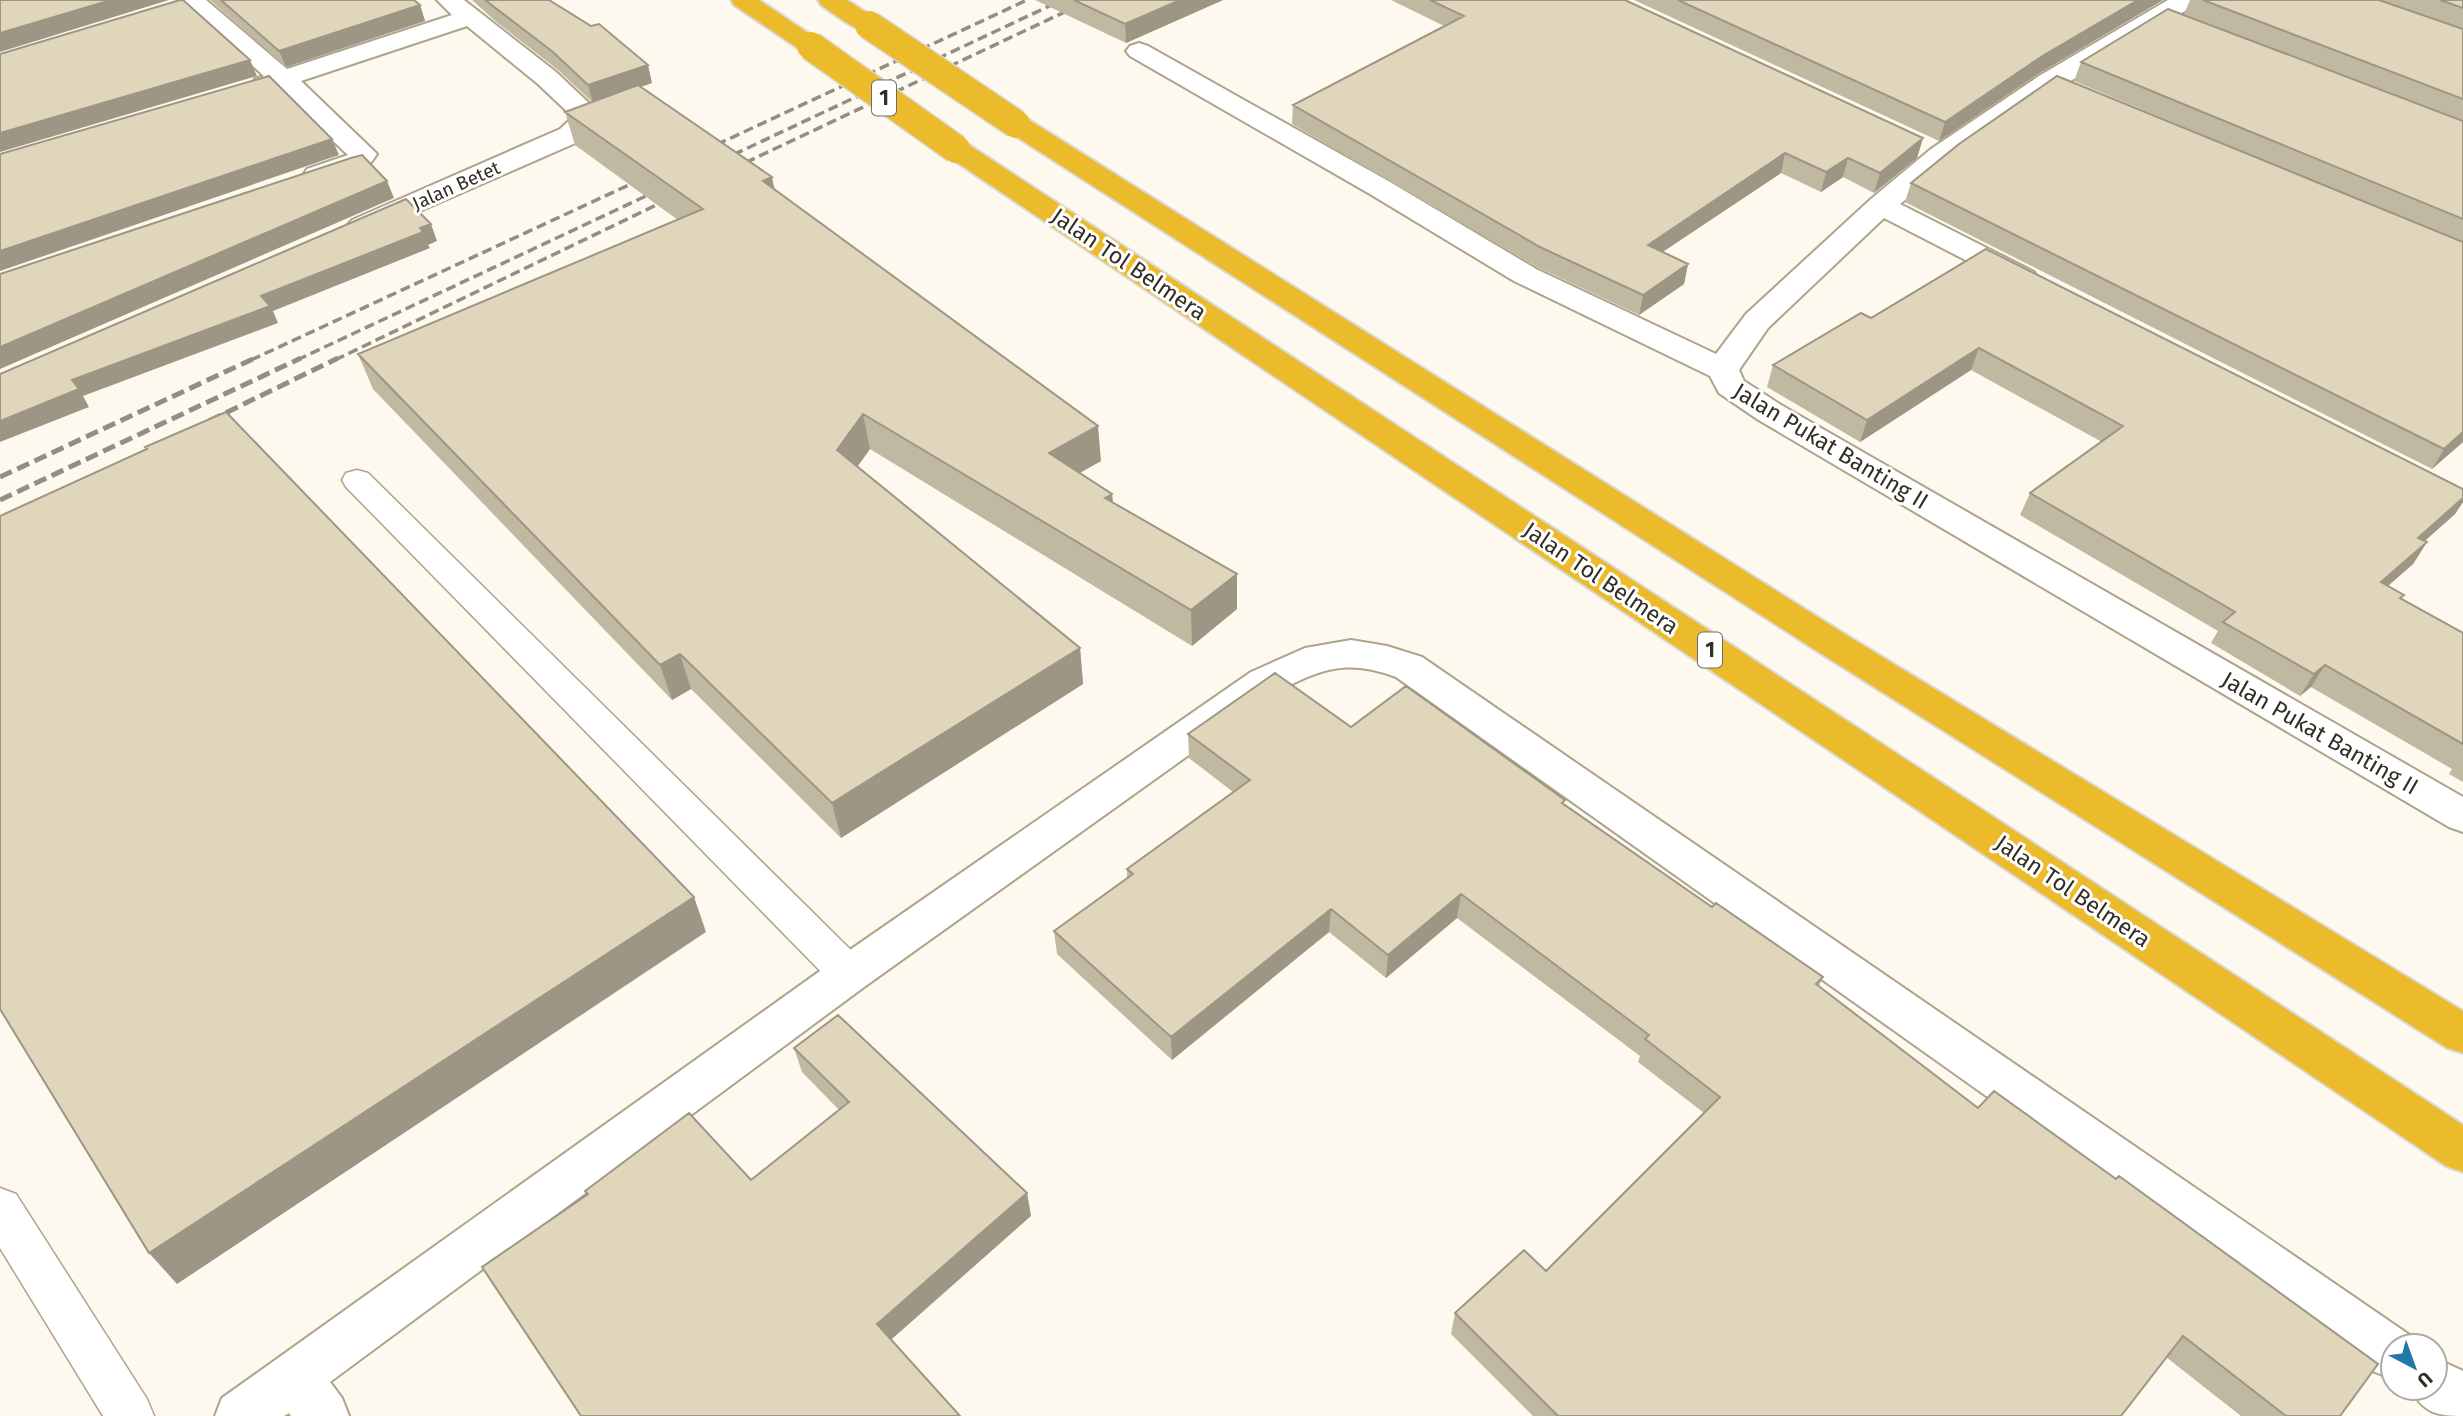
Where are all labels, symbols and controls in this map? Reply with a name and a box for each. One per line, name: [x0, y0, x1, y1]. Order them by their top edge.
road number: 1: [872, 80, 896, 116]
street label: Jalan Betet: [409, 156, 504, 215]
street label: Jalan Tol Belmera: [1046, 202, 1212, 326]
street label: Jalan Pukat Banting II: [1728, 377, 1934, 515]
street label: Jalan Tol Belmera: [1518, 516, 1684, 640]
road number: 1: [1698, 632, 1722, 668]
street label: Jalan Pukat Banting II: [2217, 665, 2423, 801]
street label: Jalan Tol Belmera: [1990, 829, 2156, 953]
north arrow: [2379, 1332, 2449, 1402]
text: U: [2413, 1367, 2437, 1392]

